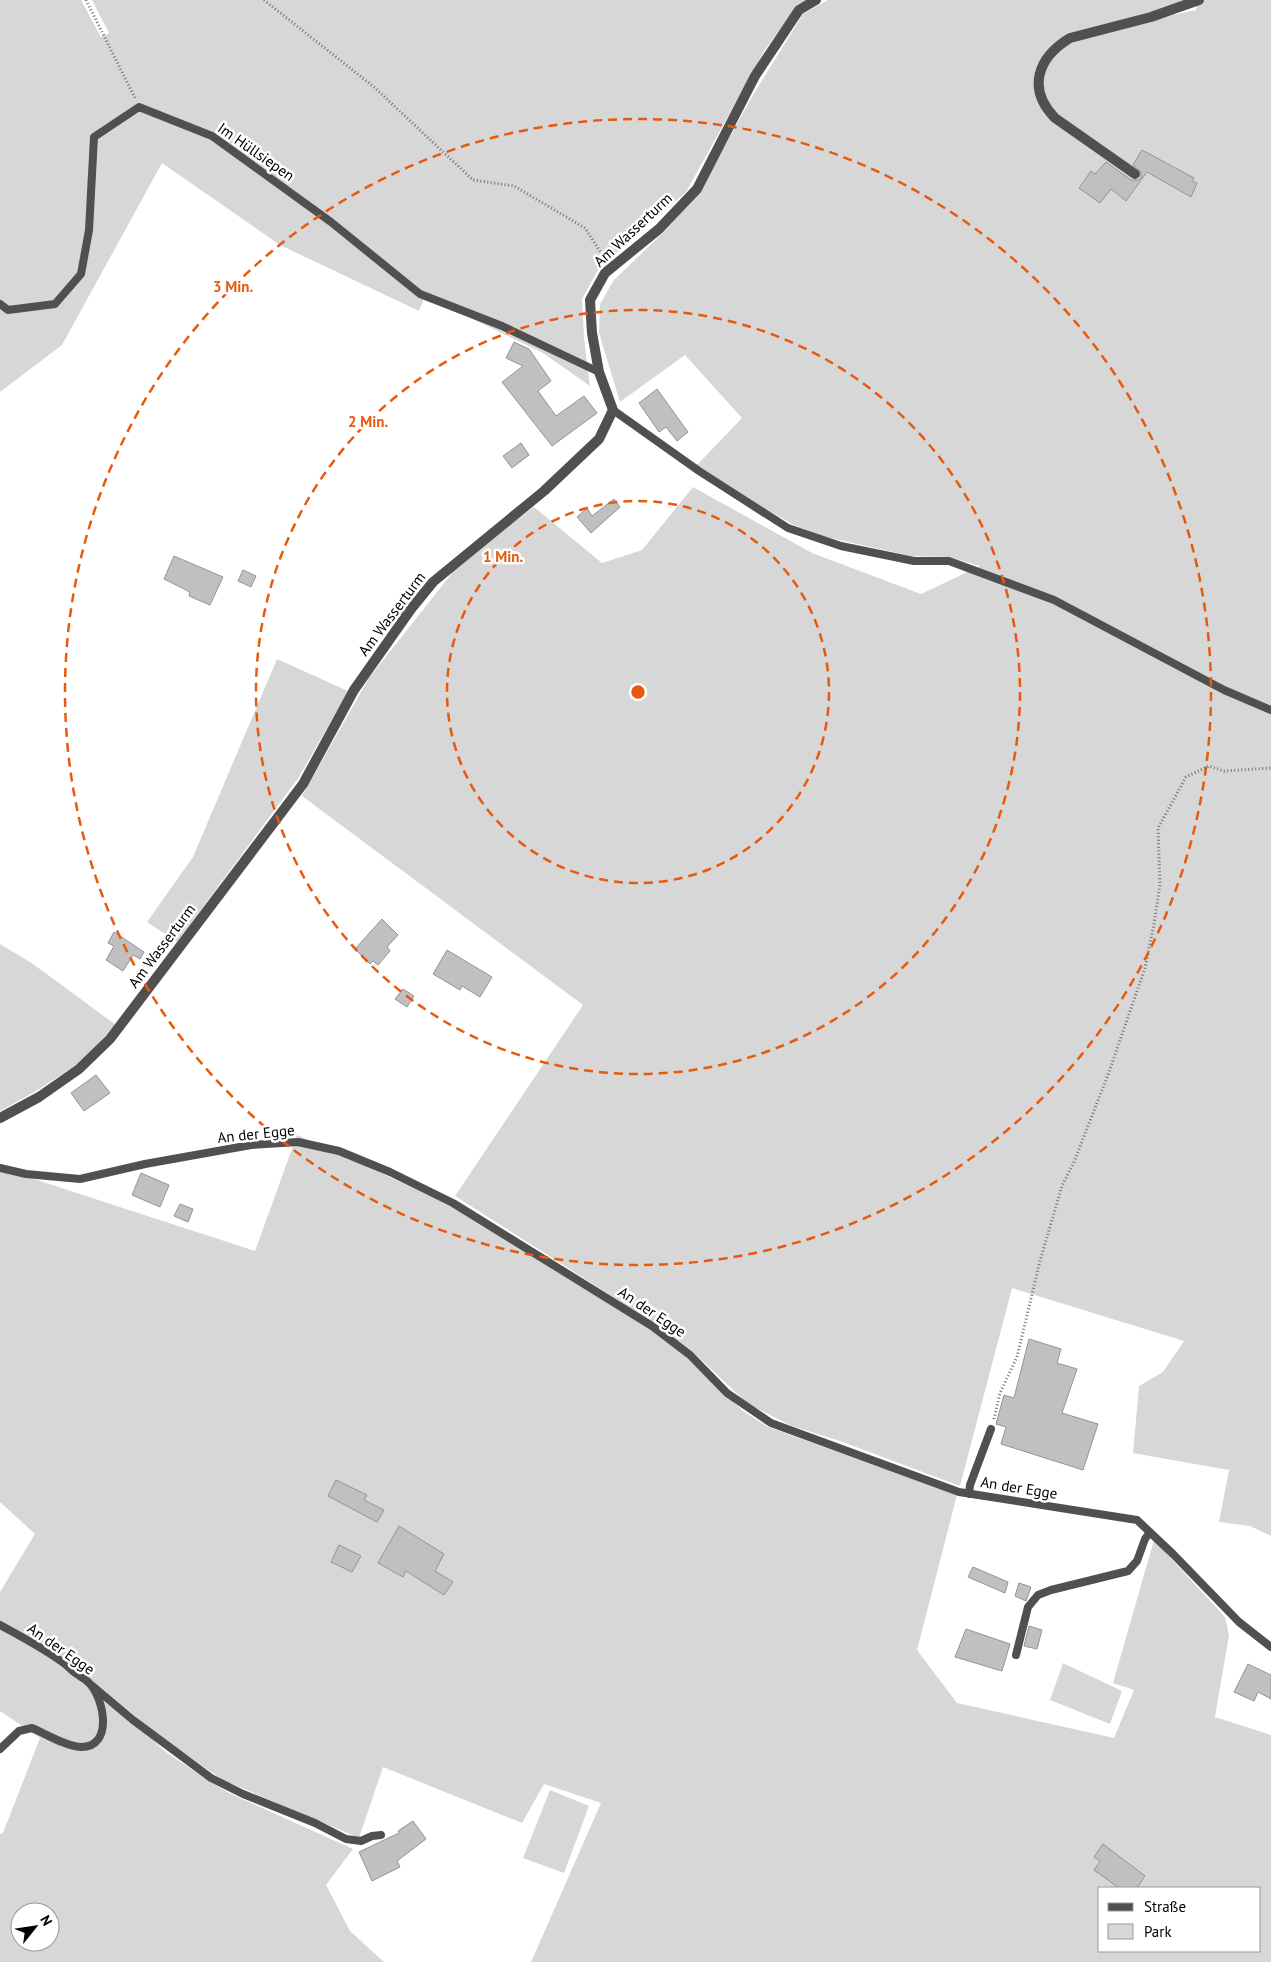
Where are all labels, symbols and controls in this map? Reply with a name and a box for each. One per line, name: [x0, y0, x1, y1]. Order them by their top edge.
street label: Im Hüllsiepen: [214, 118, 298, 185]
street label: Am Wasserturm: [590, 189, 676, 271]
text: 3 Min.: [213, 277, 253, 296]
text: 2 Min.: [348, 412, 388, 431]
text: 1 Min.: [483, 547, 523, 566]
street label: Am Wasserturm: [354, 568, 429, 659]
centre of rings: [629, 683, 647, 701]
street label: Am Wasserturm: [124, 900, 199, 991]
street label: An der Egge: [216, 1120, 296, 1147]
street label: An der Egge: [615, 1282, 690, 1341]
street label: An der Egge: [979, 1472, 1059, 1503]
street label: An der Egge: [24, 1619, 99, 1679]
legend: [1098, 1887, 1261, 1952]
text: Straße: [1144, 1897, 1186, 1916]
north arrow: [10, 1902, 60, 1952]
text: N: [36, 1912, 56, 1929]
text: Park: [1144, 1922, 1172, 1941]

